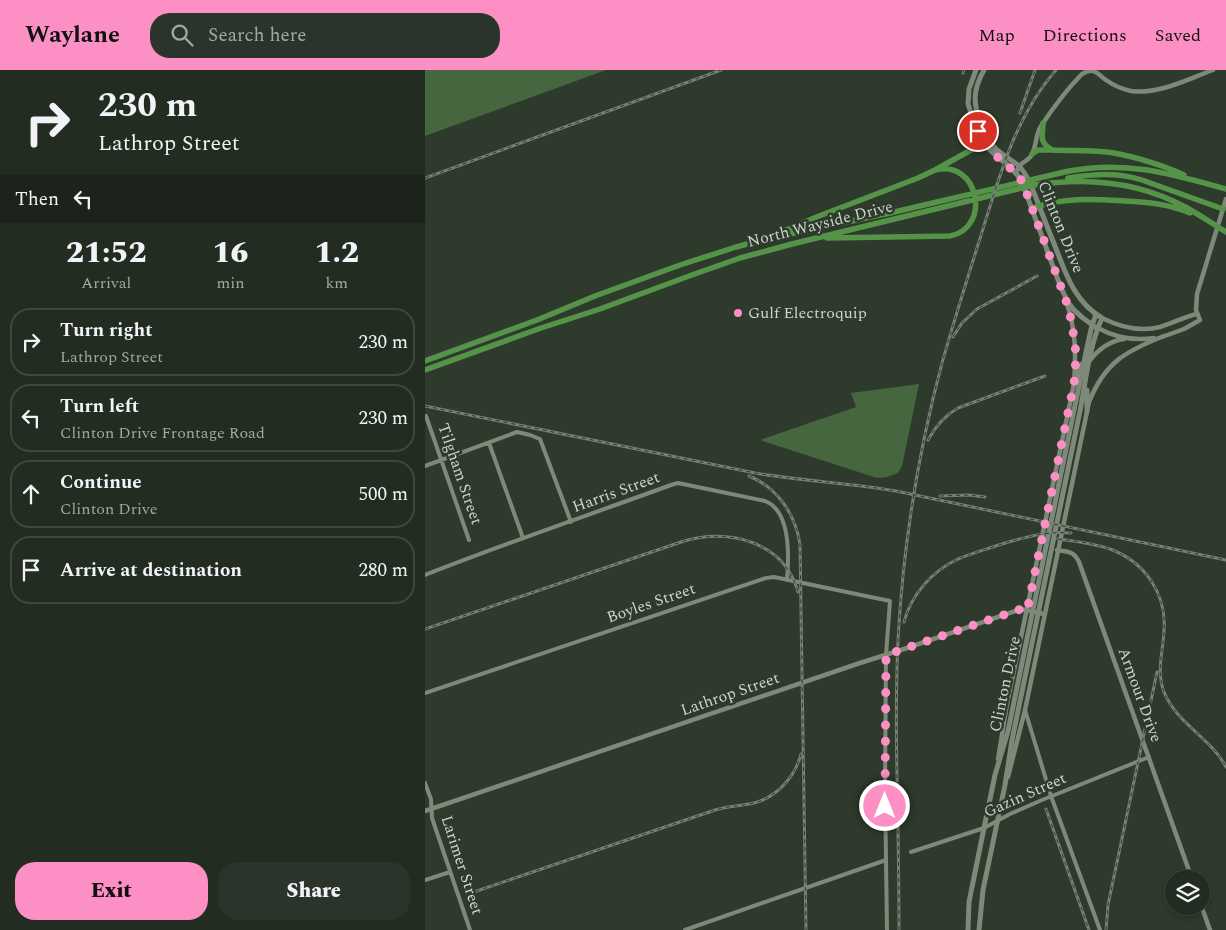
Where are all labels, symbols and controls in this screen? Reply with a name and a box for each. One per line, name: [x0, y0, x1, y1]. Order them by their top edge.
search box: [150, 13, 500, 58]
text: Waylane: [25, 17, 120, 53]
icon: search: [168, 21, 196, 49]
text: Search here: [208, 21, 306, 50]
text: Map: [979, 22, 1015, 49]
text: Directions: [1043, 22, 1127, 49]
text: Saved: [1155, 22, 1201, 49]
text: 230 m: [98, 79, 197, 132]
icon: right: [15, 90, 80, 155]
pin: [957, 110, 999, 152]
icon: arrive: [964, 117, 992, 145]
text: Lathrop Street: [98, 127, 240, 160]
street label: Clinton Drive: [1032, 177, 1090, 277]
text: Then: [15, 185, 59, 214]
icon: left: [69, 185, 97, 213]
street label: North Wayside Drive: [745, 194, 895, 254]
text: 21:52: [66, 230, 146, 276]
text: 16: [213, 230, 249, 276]
text: 1.2: [315, 230, 359, 276]
text: Arrival: [81, 271, 131, 295]
text: min: [216, 271, 245, 295]
text: km: [325, 271, 348, 295]
place label: Gulf Electroquip: [748, 301, 867, 325]
marker: Gulf Electroquip: [732, 307, 744, 319]
text: Turn right: [60, 316, 153, 345]
icon: right: [17, 328, 45, 356]
text: 230 m: [358, 328, 408, 357]
text: Lathrop Street: [60, 345, 163, 369]
text: Turn left: [60, 392, 139, 421]
icon: left: [17, 404, 45, 432]
text: 230 m: [358, 404, 408, 433]
street label: Tilgham Street: [431, 420, 489, 528]
text: Clinton Drive Frontage Road: [60, 421, 265, 445]
street label: Harris Street: [569, 465, 663, 519]
text: Continue: [60, 468, 142, 497]
icon: ahead: [17, 480, 45, 508]
text: 500 m: [358, 480, 408, 509]
text: Clinton Drive: [60, 497, 157, 521]
icon: arrive: [17, 556, 45, 584]
text: Arrive at destination: [60, 556, 242, 585]
text: 280 m: [358, 556, 408, 585]
street label: Boyles Street: [603, 577, 699, 629]
street label: Clinton Drive: [983, 634, 1027, 734]
street label: Armour Drive: [1112, 644, 1168, 746]
street label: Lathrop Street: [677, 666, 783, 722]
street label: Gazin Street: [980, 766, 1070, 824]
position arrow: [858, 779, 910, 831]
street label: Larimer Street: [435, 812, 489, 918]
button: Exit: [15, 862, 208, 920]
button: Share: [218, 862, 410, 920]
map controls: [1165, 870, 1210, 915]
button: layers: [1165, 870, 1210, 915]

